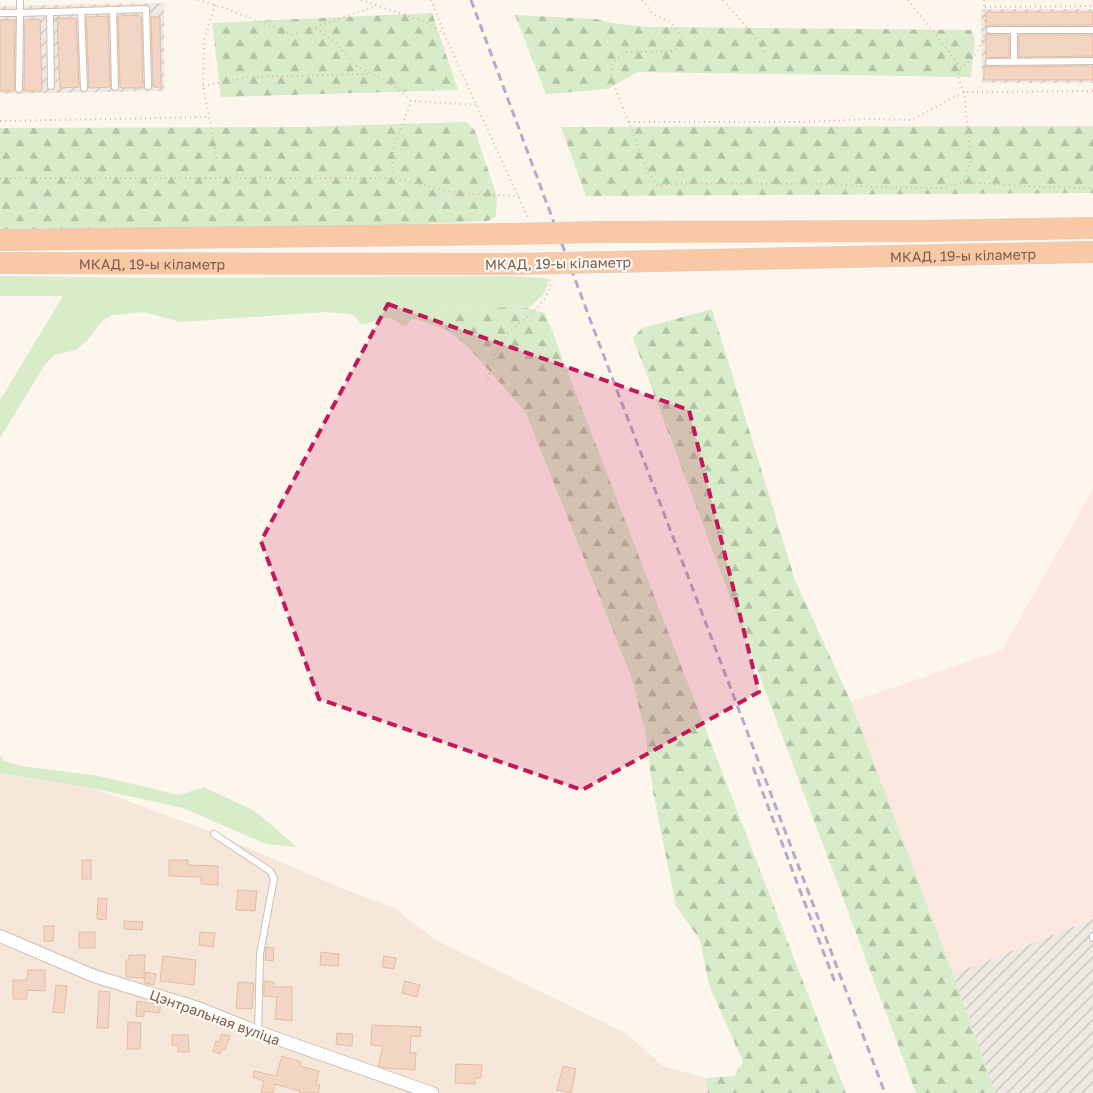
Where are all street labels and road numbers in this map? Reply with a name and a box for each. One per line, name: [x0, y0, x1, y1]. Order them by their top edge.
street label: МКАД, 19-ы кіламетр: [890, 245, 1036, 265]
street label: МКАД, 19-ы кіламетр: [485, 253, 631, 273]
street label: МКАД, 19-ы кіламетр: [79, 255, 225, 272]
street label: Цэнтральная вуліца: [148, 986, 282, 1048]

